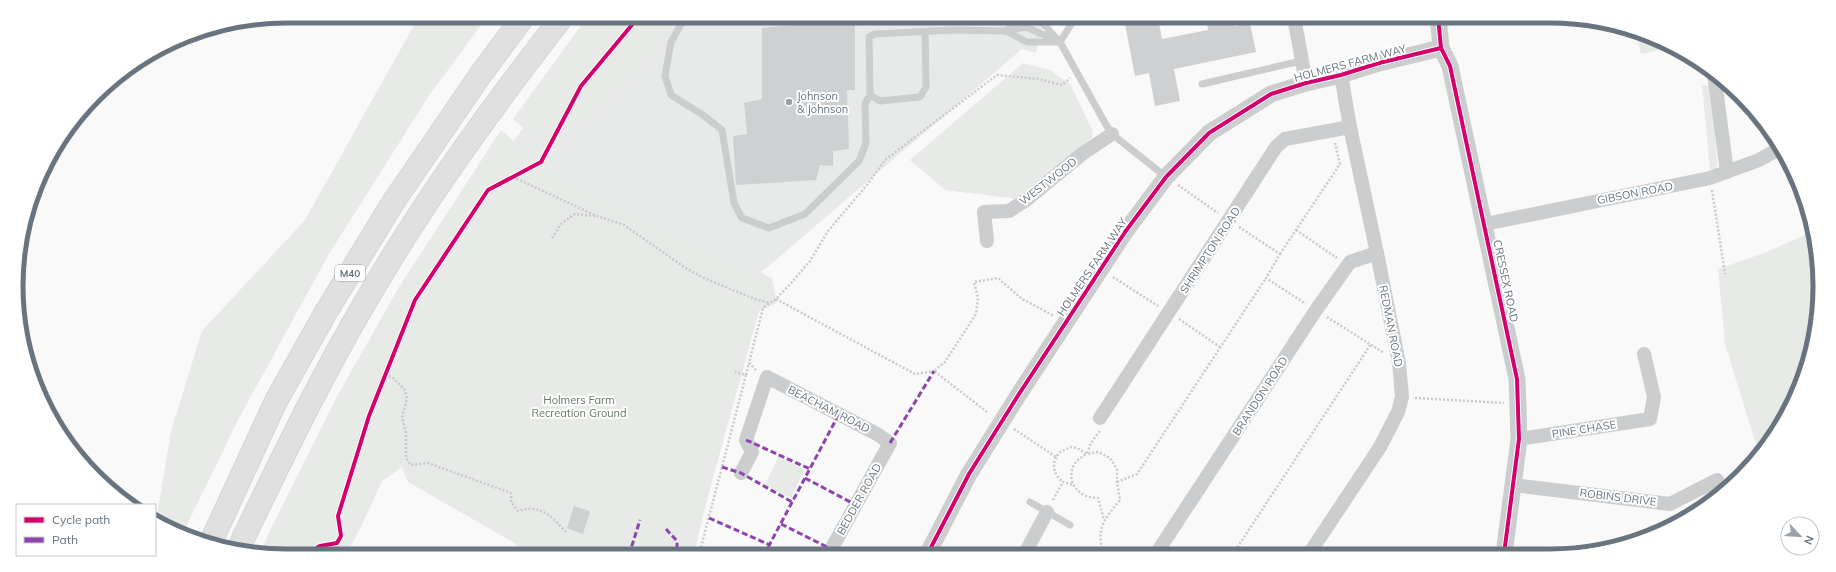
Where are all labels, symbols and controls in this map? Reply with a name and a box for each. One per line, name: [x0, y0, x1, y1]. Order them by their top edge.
street label: HOLMERS FARM WAY: [1292, 41, 1408, 85]
place label: Johnson & Johnson: [797, 89, 848, 116]
marker: Johnson & Johnson: [784, 97, 794, 107]
street label: WESTWOOD: [1016, 154, 1080, 208]
street label: GIBSON ROAD: [1596, 179, 1674, 207]
street label: SHRIMPTON ROAD: [1177, 204, 1243, 296]
street label: HOLMERS FARM WAY: [1054, 215, 1130, 319]
street label: CRESSEX ROAD: [1490, 239, 1522, 323]
road number: M40: [335, 265, 365, 281]
street label: REDMAN ROAD: [1376, 284, 1406, 368]
street label: BRANDON ROAD: [1229, 354, 1291, 438]
street label: BEACHAM ROAD: [786, 382, 872, 436]
park label: Holmers Farm Recreation Ground: [531, 393, 627, 420]
street label: PINE CHASE: [1551, 417, 1617, 441]
street label: BEDDER ROAD: [834, 461, 884, 537]
street label: ROBINS DRIVE: [1579, 485, 1657, 509]
legend: [16, 504, 156, 556]
text: Cycle path: [52, 512, 110, 527]
north arrow: [1780, 516, 1820, 556]
text: Path: [52, 532, 78, 547]
text: N: [1801, 534, 1817, 547]

